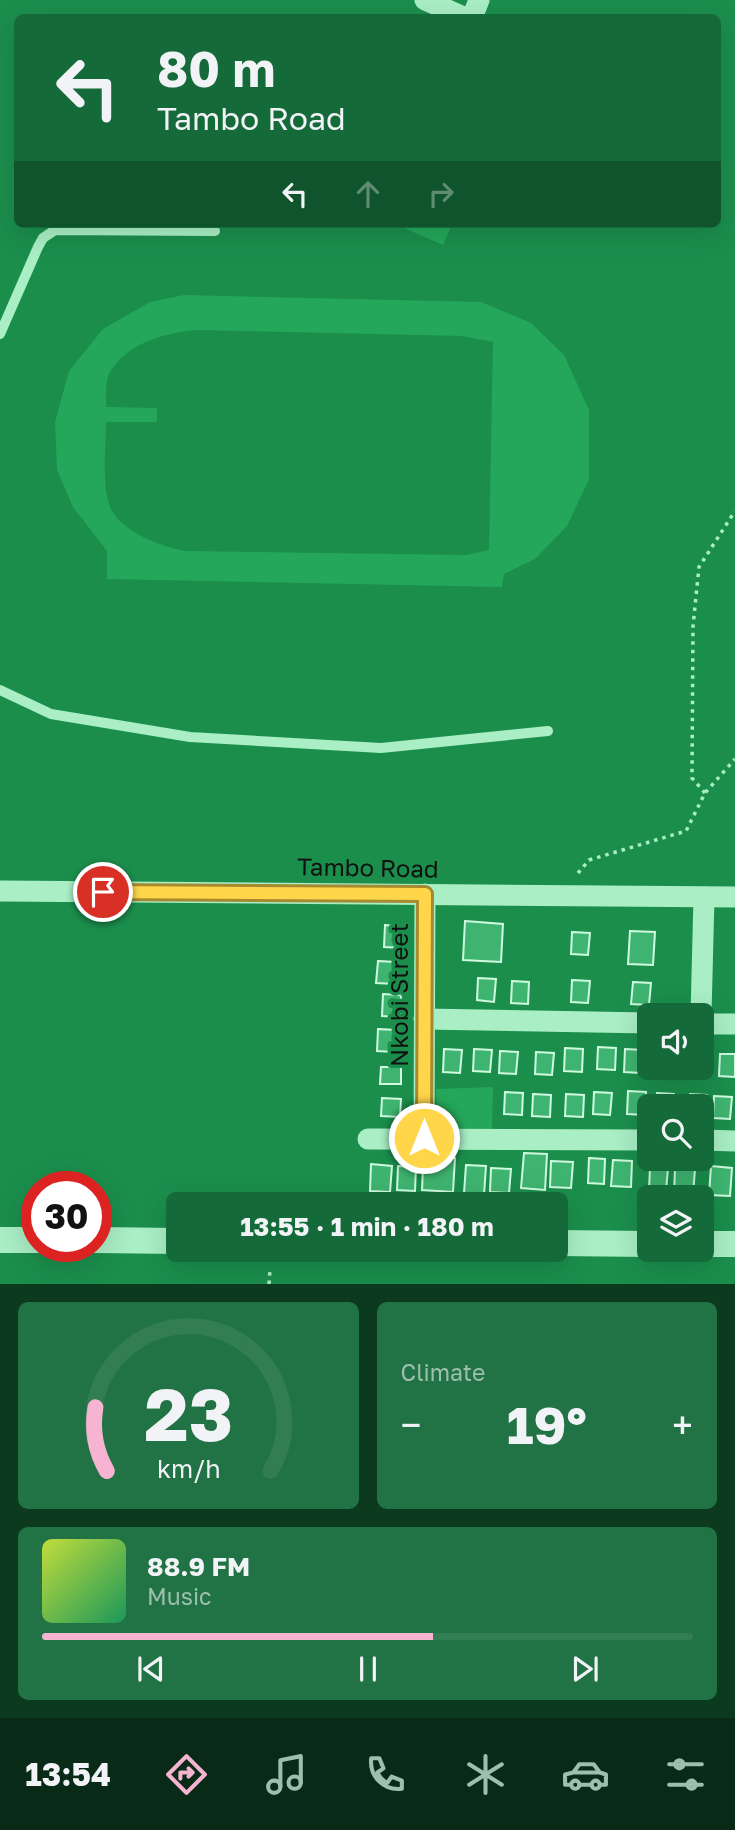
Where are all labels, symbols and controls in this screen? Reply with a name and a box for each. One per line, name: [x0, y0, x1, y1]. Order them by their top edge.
text: 80 m: [157, 39, 275, 98]
icon: left: [42, 42, 133, 133]
text: Tambo Road: [157, 99, 346, 137]
icon: left: [276, 175, 314, 213]
icon: ahead: [349, 175, 387, 213]
icon: right: [422, 175, 460, 213]
street label: Tambo Road: [297, 851, 439, 883]
pin: [73, 862, 133, 922]
icon: arrive: [84, 873, 122, 911]
street label: Nkobi Street: [384, 923, 413, 1067]
map controls: [637, 1003, 714, 1262]
button: sound: [637, 1003, 714, 1080]
button: search: [637, 1094, 714, 1171]
position arrow: [387, 1101, 461, 1175]
speed limit sign: 30: [21, 1171, 112, 1262]
button: layers: [637, 1185, 714, 1262]
text: 13:55 · 1 min · 180 m: [240, 1211, 494, 1242]
text: Climate: [401, 1358, 485, 1386]
text: 23: [144, 1371, 233, 1458]
text: 19°: [507, 1393, 587, 1455]
text: −: [401, 1402, 421, 1447]
text: +: [672, 1402, 693, 1447]
text: km/h: [156, 1453, 220, 1484]
text: 88.9 FM: [147, 1551, 250, 1582]
text: Music: [147, 1582, 212, 1610]
icon: previous: [132, 1650, 170, 1688]
icon: pause: [349, 1650, 387, 1688]
icon: next: [566, 1650, 604, 1688]
icon: directions: [162, 1750, 211, 1799]
icon: music: [262, 1750, 311, 1799]
icon: phone: [361, 1750, 410, 1799]
icon: climate: [461, 1750, 510, 1799]
icon: car: [561, 1750, 610, 1799]
icon: filters: [661, 1750, 710, 1799]
text: 13:54: [25, 1755, 111, 1793]

